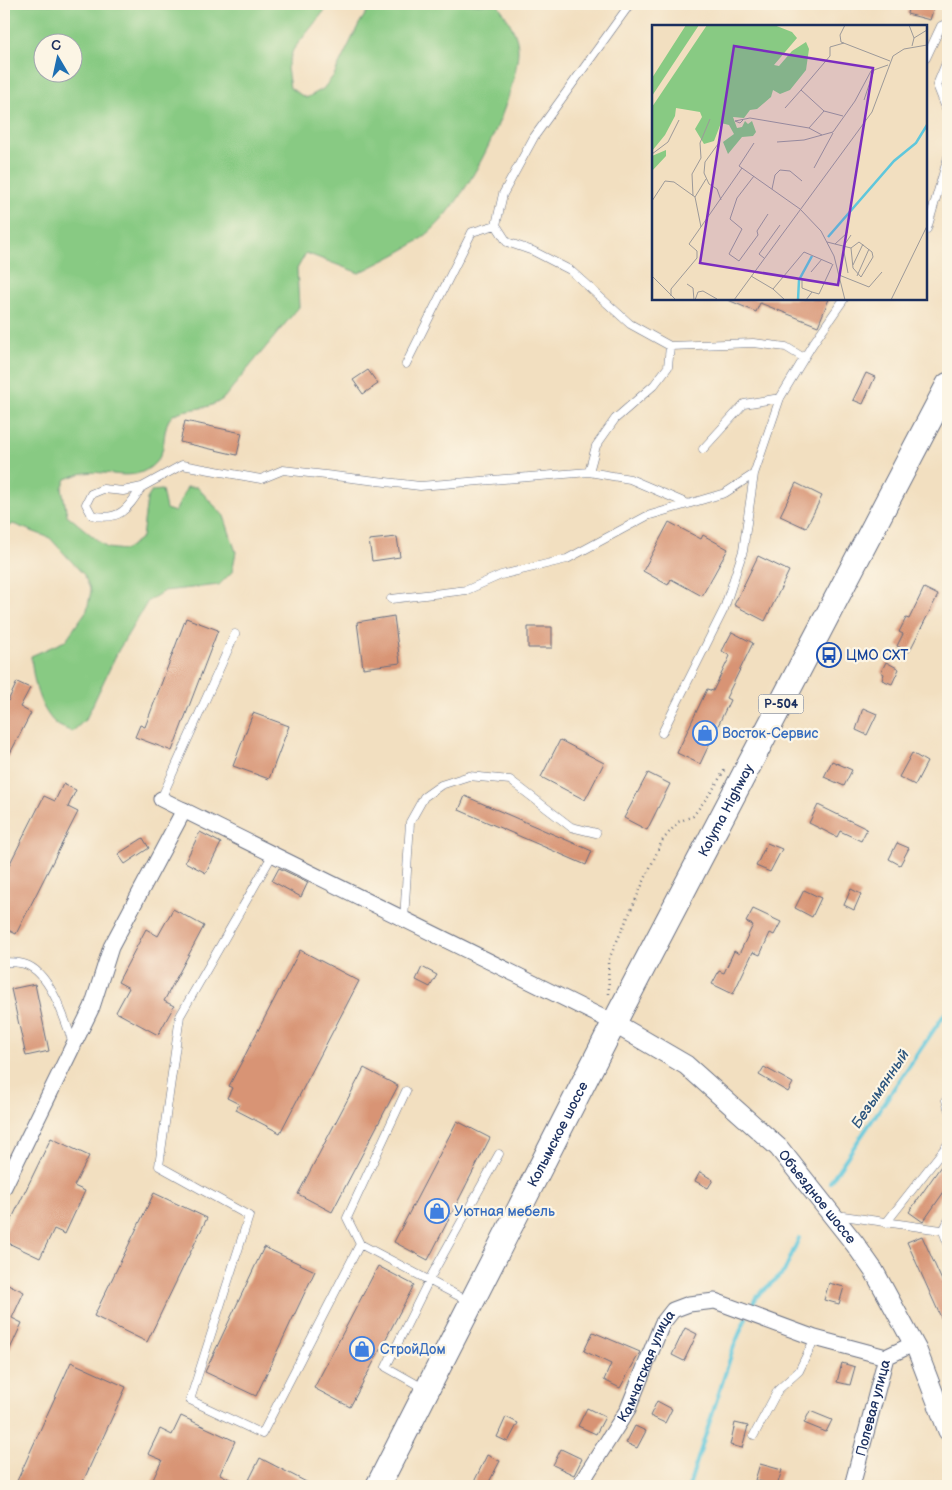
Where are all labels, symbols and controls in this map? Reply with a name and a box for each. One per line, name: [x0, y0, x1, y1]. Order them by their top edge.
inset map: [652, 25, 927, 300]
north arrow: [32, 32, 82, 82]
text: С: [50, 36, 62, 55]
bus stop icon: ЦМО СХТ: [816, 642, 842, 668]
place label: ЦМО СХТ: [846, 647, 909, 664]
road number: Р-504: [758, 694, 804, 714]
shop icon: Восток-Сервис: [692, 720, 718, 746]
place label: Восток-Сервис: [722, 725, 818, 742]
street label: Kolyma Highway: [695, 760, 757, 860]
water label: Безымянный: [847, 1046, 914, 1132]
street label: Колымское шоссе: [524, 1079, 592, 1190]
street label: Объездное шоссе: [775, 1146, 860, 1248]
shop icon: Уютная мебель: [424, 1198, 450, 1224]
place label: Уютная мебель: [454, 1203, 555, 1220]
street label: Камчатская улица: [614, 1306, 679, 1425]
shop icon: СтройДом: [349, 1336, 375, 1362]
place label: СтройДом: [380, 1341, 446, 1358]
street label: Полевая улица: [852, 1357, 894, 1458]

